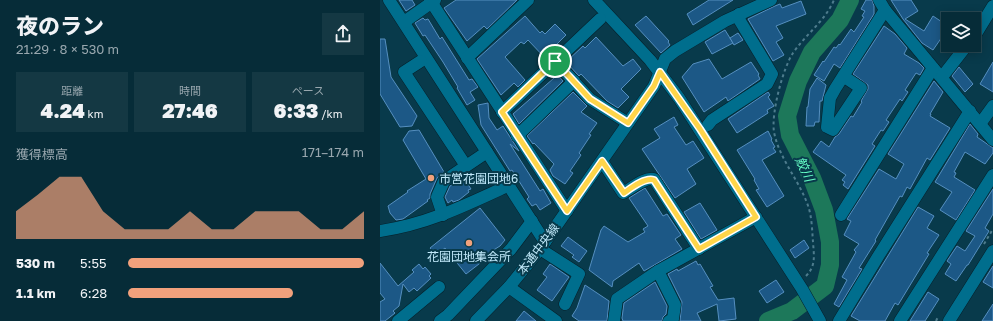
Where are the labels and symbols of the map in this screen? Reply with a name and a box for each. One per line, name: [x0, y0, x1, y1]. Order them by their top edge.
pin: [538, 44, 572, 78]
water label: 鮫川: [792, 154, 819, 186]
place label: 市営花園団地6: [439, 171, 518, 186]
marker: 市営花園団地6: [426, 173, 436, 183]
street label: 本通中央線: [514, 221, 562, 277]
marker: 花園団地集会所: [464, 238, 474, 248]
place label: 花園団地集会所: [427, 249, 511, 264]

